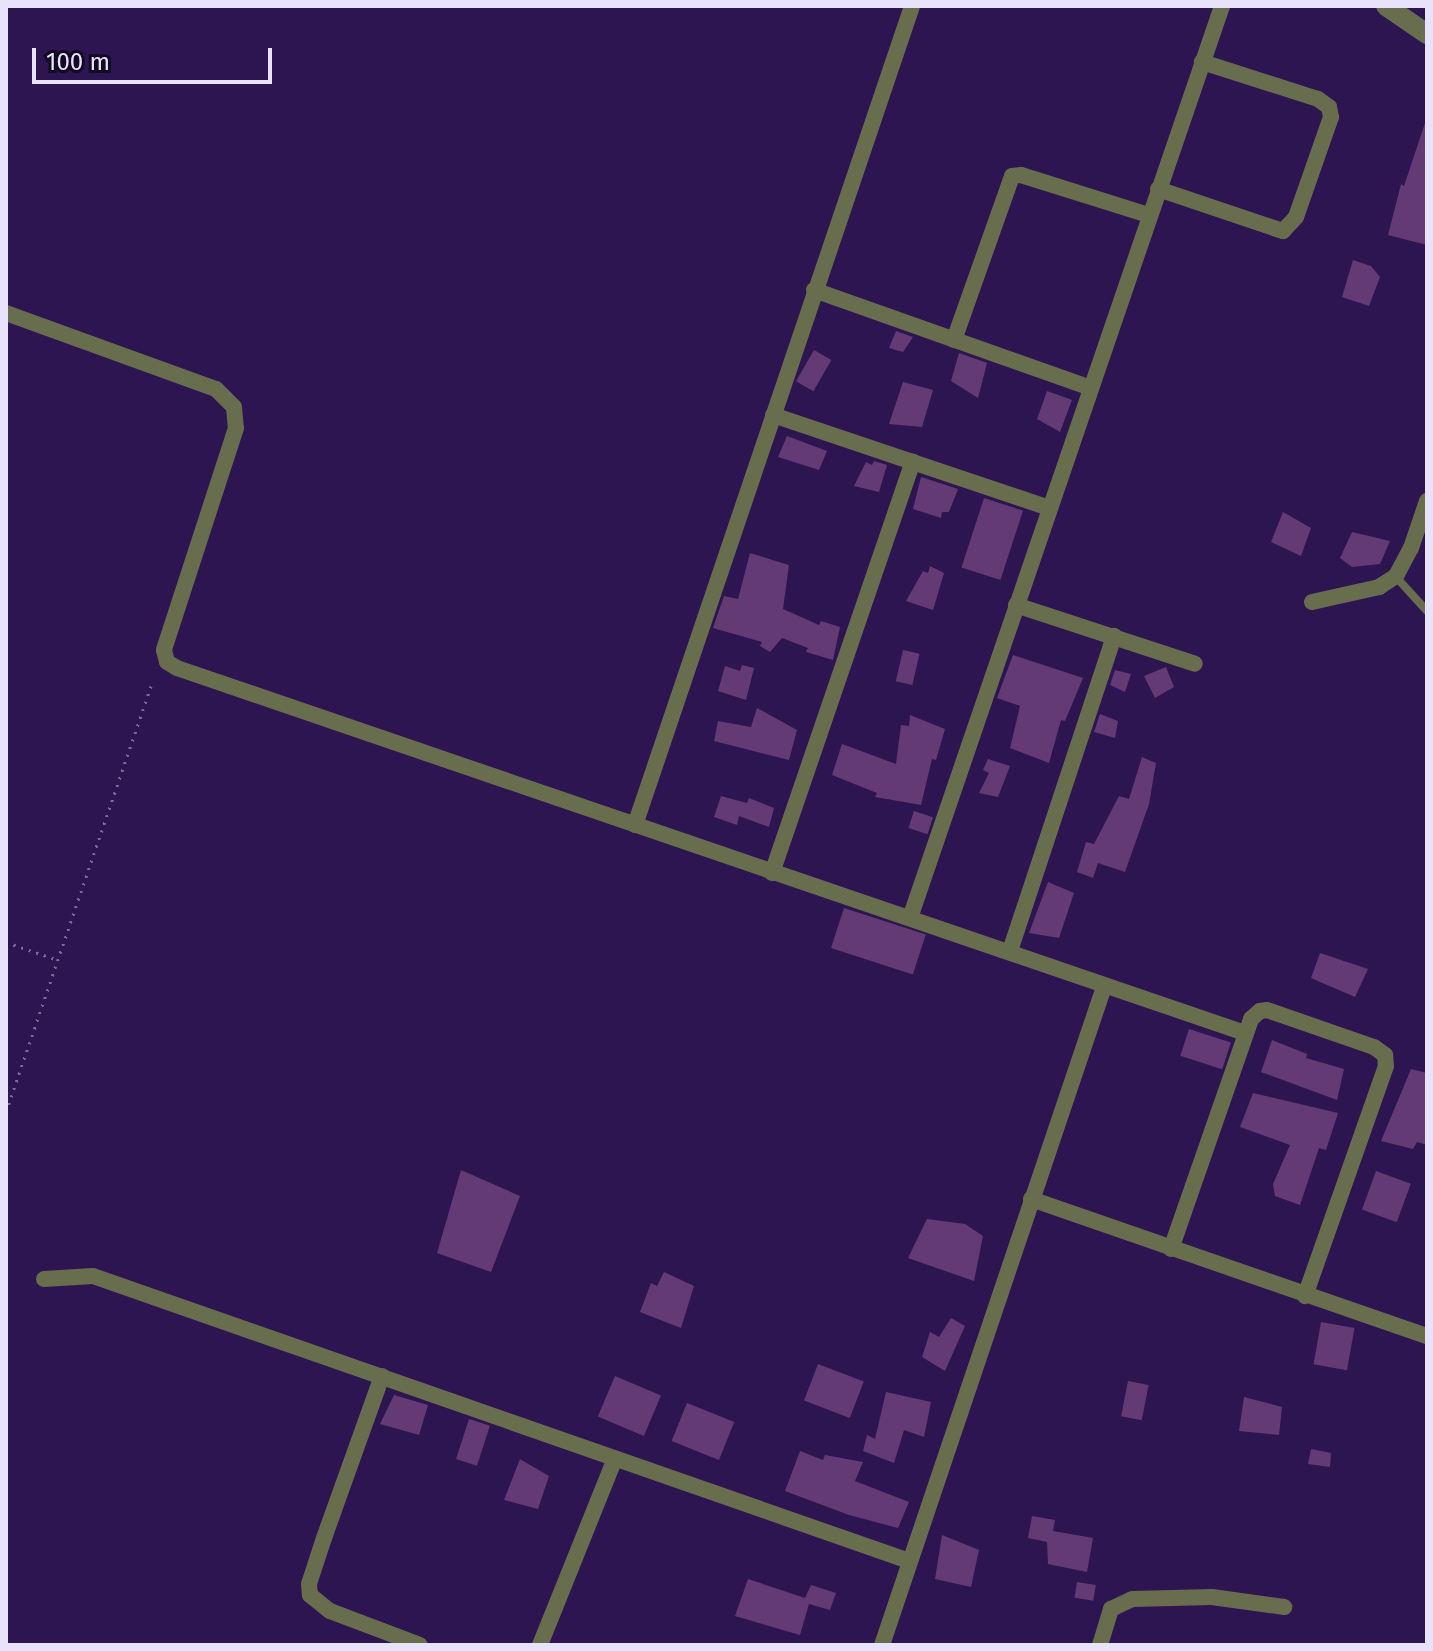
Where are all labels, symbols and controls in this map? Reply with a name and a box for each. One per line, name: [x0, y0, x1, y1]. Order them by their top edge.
scale bar: [36, 32, 276, 82]
text: 100 m: [46, 48, 110, 76]

